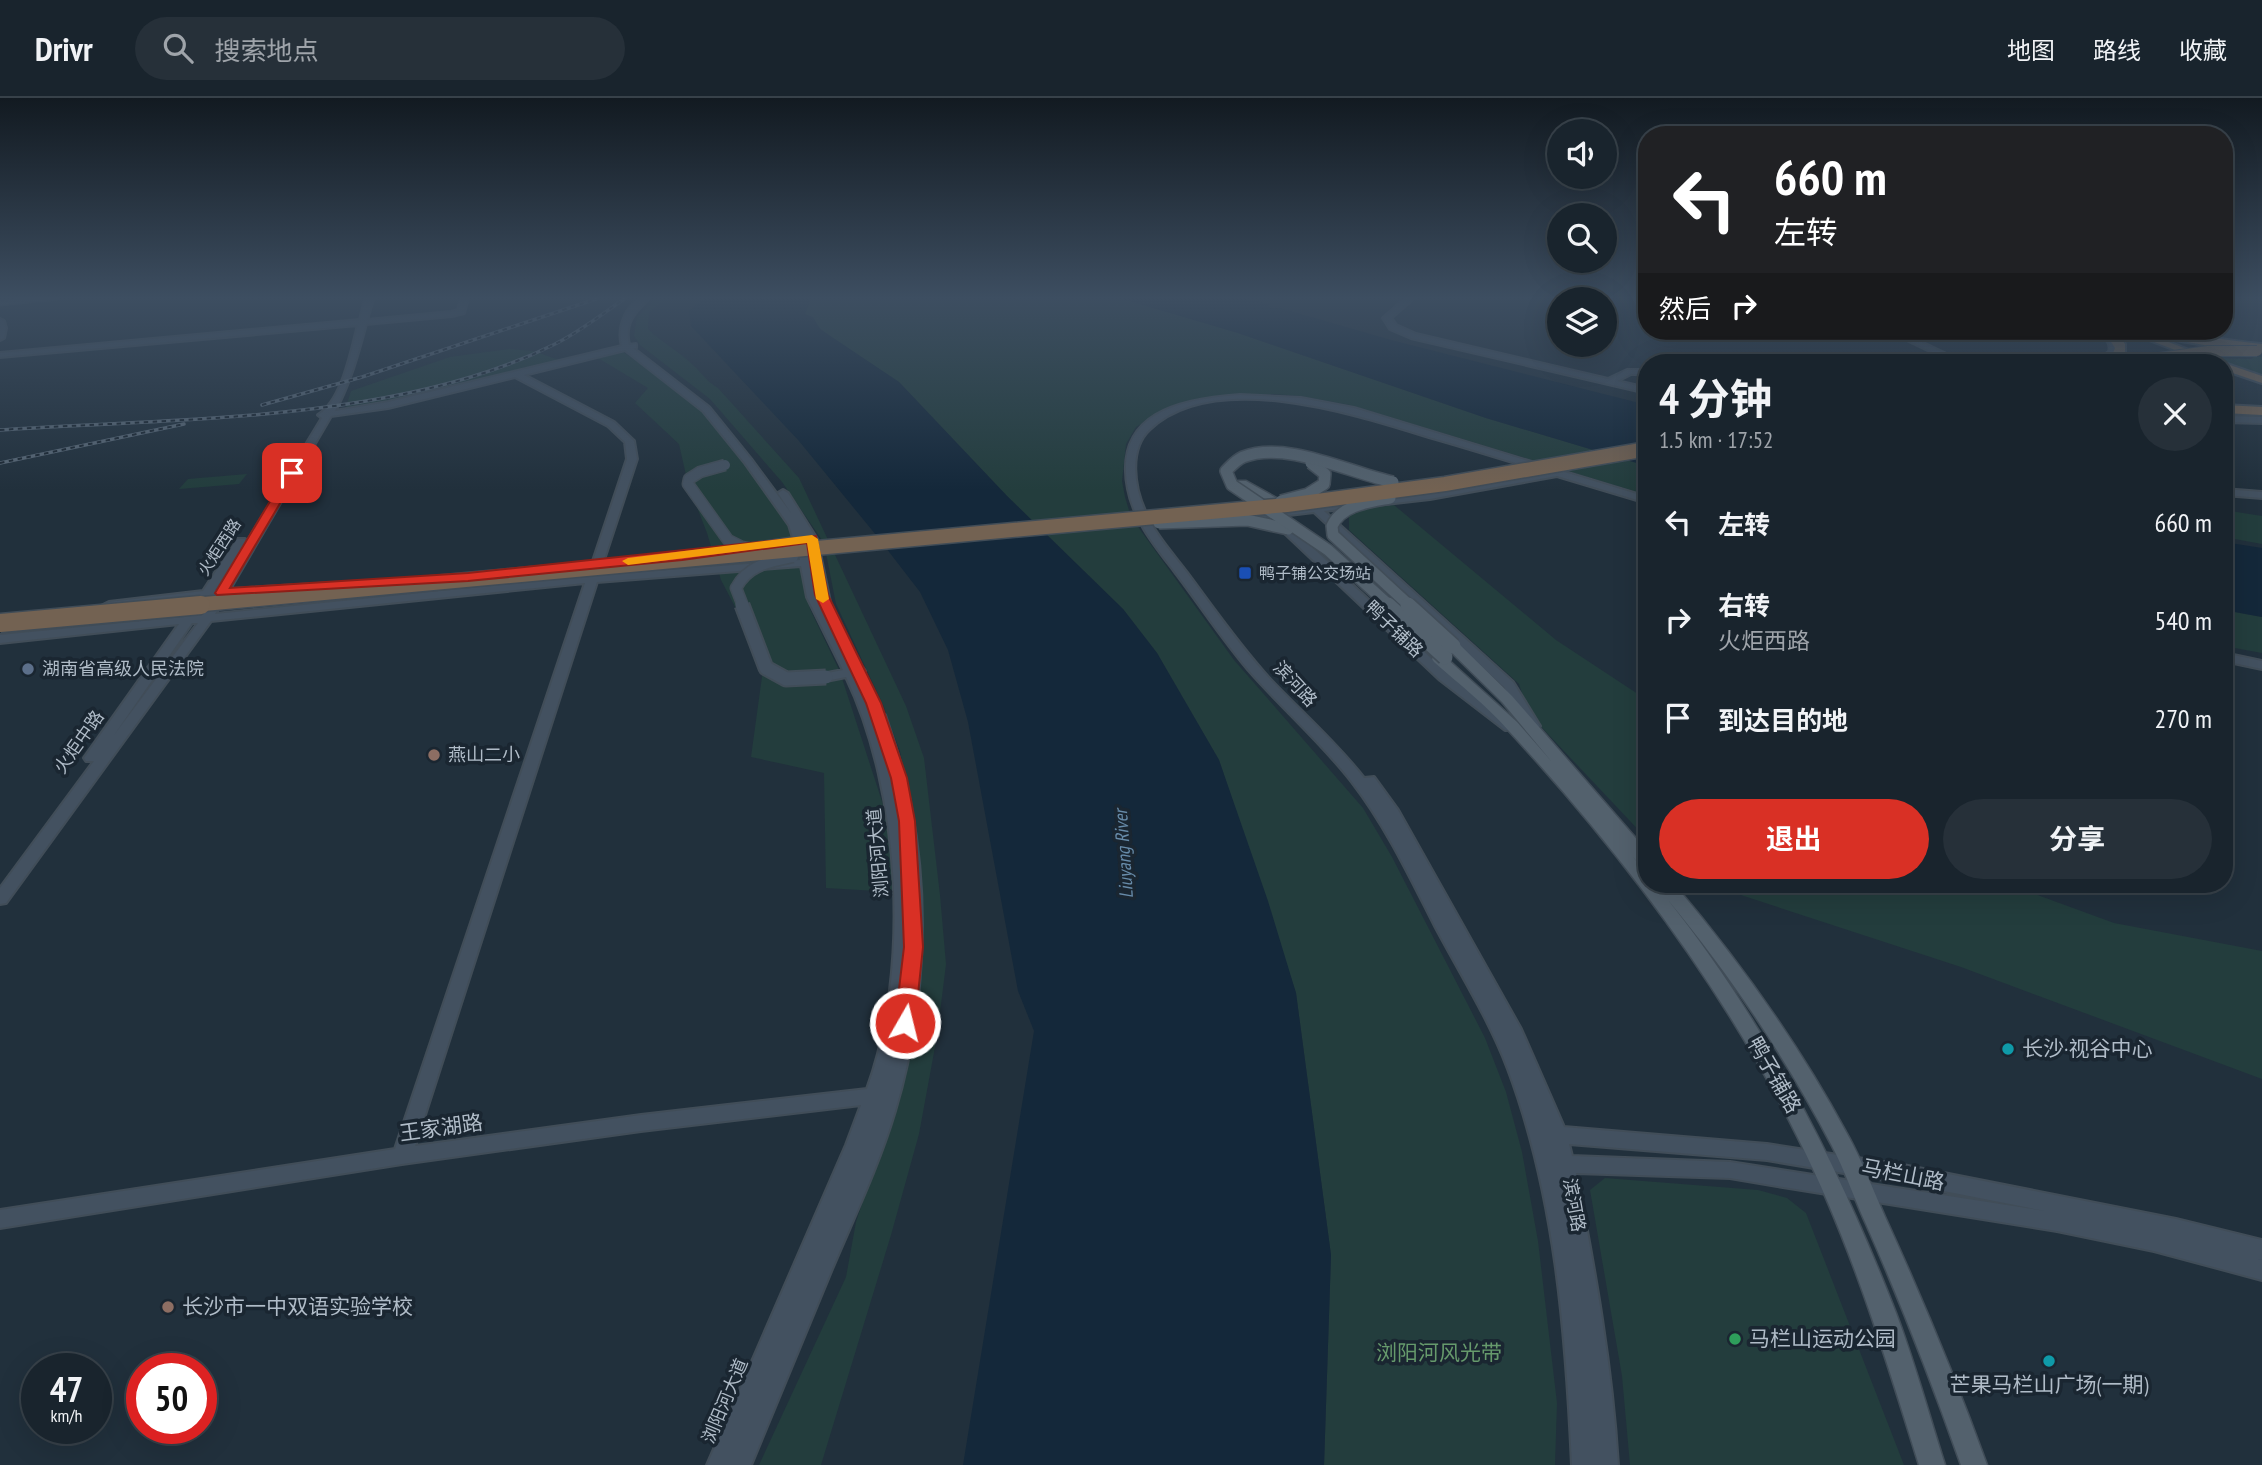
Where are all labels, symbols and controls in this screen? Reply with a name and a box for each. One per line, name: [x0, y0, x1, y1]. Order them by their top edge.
search box: [135, 17, 625, 80]
text: Drivr: [35, 27, 93, 70]
icon: search: [159, 29, 197, 67]
text: 搜索地点: [215, 34, 319, 67]
text: 地图: [2007, 35, 2055, 66]
text: 路线: [2093, 35, 2141, 66]
text: 收藏: [2179, 35, 2227, 66]
map controls: [1547, 119, 1617, 357]
button: sound: [1547, 119, 1617, 189]
text: 660 m: [1774, 145, 1887, 209]
icon: left: [1659, 154, 1750, 245]
button: search: [1547, 203, 1617, 273]
text: 左转: [1774, 211, 1838, 253]
button: layers: [1547, 287, 1617, 357]
icon: right: [1725, 287, 1763, 325]
text: 然后: [1659, 292, 1711, 325]
text: 4 分钟: [1659, 371, 1772, 426]
button: close: [2138, 377, 2212, 451]
text: 1.5 km · 17:52: [1659, 425, 1773, 454]
pin: [262, 443, 322, 503]
icon: arrive: [273, 454, 311, 492]
icon: left: [1659, 503, 1697, 541]
text: 660 m: [2154, 506, 2212, 539]
text: 左转: [1718, 508, 1770, 541]
street label: 火炬西路: [193, 515, 245, 579]
place label: 鸭子铺公交场站: [1259, 563, 1371, 583]
marker: 鸭子铺公交场站: [1237, 565, 1253, 581]
text: 右转: [1718, 589, 1770, 622]
street label: 鸭子铺路: [1360, 595, 1428, 662]
icon: right: [1659, 601, 1697, 639]
text: 540 m: [2154, 604, 2212, 637]
text: 火炬西路: [1718, 626, 1810, 655]
street label: 滨河路: [1269, 656, 1322, 711]
place label: 湖南省高级人民法院: [42, 657, 204, 680]
marker: 湖南省高级人民法院: [20, 661, 36, 677]
icon: arrive: [1659, 699, 1697, 737]
text: 270 m: [2154, 702, 2212, 735]
text: 到达目的地: [1718, 704, 1848, 737]
street label: 火炬中路: [49, 706, 109, 778]
place label: 燕山二小: [448, 743, 520, 766]
marker: 燕山二小: [426, 747, 442, 763]
button: 退出: [1659, 799, 1929, 879]
button: 分享: [1943, 799, 2212, 879]
water label: Liuyang River: [1108, 806, 1138, 899]
street label: 浏阳河大道: [862, 807, 893, 899]
position arrow: [868, 986, 942, 1060]
street label: 鸭子铺路: [1742, 1032, 1807, 1118]
place label: 长沙·视谷中心: [2022, 1035, 2152, 1062]
marker: 长沙·视谷中心: [2000, 1041, 2016, 1057]
street label: 王家湖路: [397, 1108, 484, 1147]
street label: 马栏山路: [1859, 1153, 1947, 1196]
street label: 滨河路: [1558, 1176, 1591, 1233]
place label: 长沙市一中双语实验学校: [182, 1293, 413, 1320]
marker: 长沙市一中双语实验学校: [160, 1299, 176, 1315]
place label: 马栏山运动公园: [1749, 1325, 1896, 1352]
marker: 马栏山运动公园: [1727, 1331, 1743, 1347]
park label: 浏阳河风光带: [1376, 1339, 1502, 1366]
speed limit sign: 50: [126, 1353, 217, 1444]
marker: 芒果马栏山广场(一期): [2041, 1353, 2057, 1369]
street label: 浏阳河大道: [696, 1355, 753, 1447]
text: 47: [50, 1366, 83, 1412]
place label: 芒果马栏山广场(一期): [1950, 1371, 2148, 1398]
text: km/h: [51, 1404, 82, 1427]

